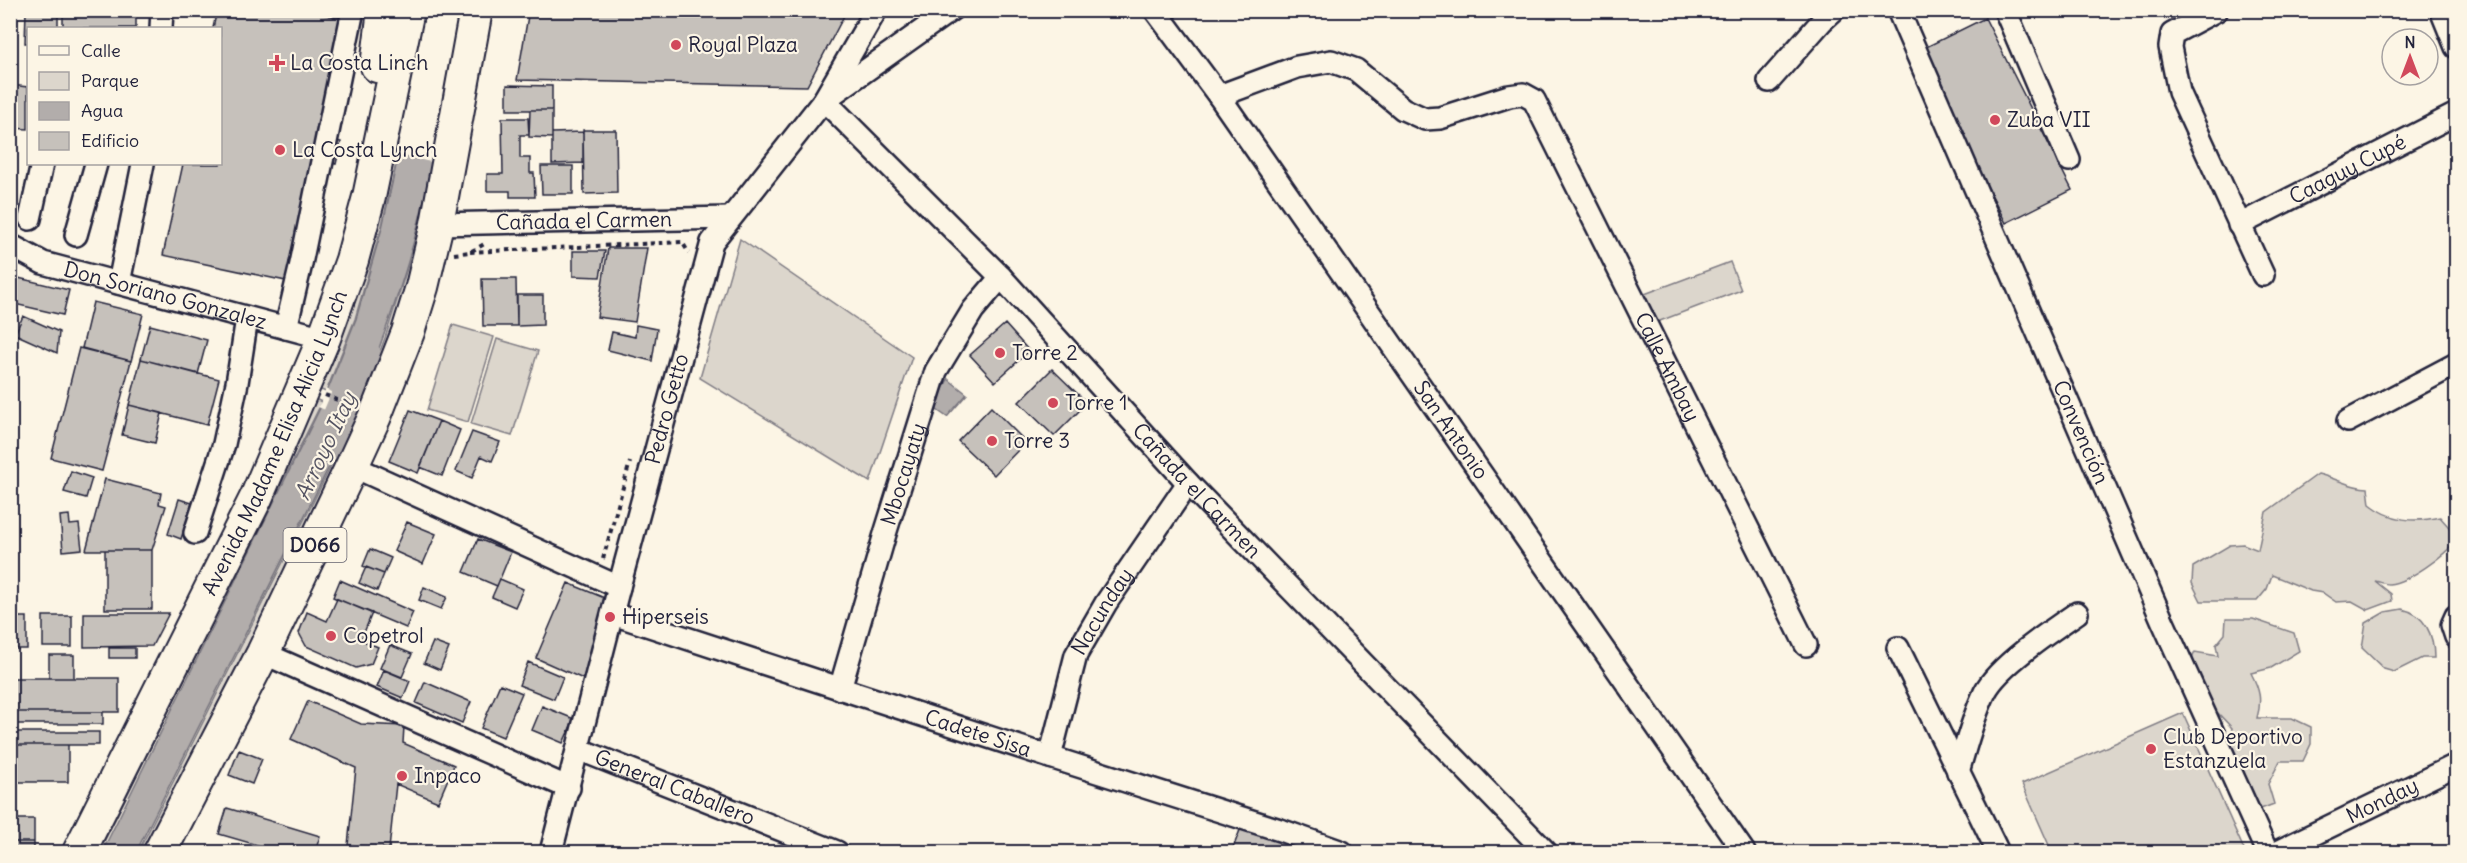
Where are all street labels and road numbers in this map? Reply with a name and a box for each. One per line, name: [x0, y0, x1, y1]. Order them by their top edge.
street label: Caaguy Cupé: [2285, 128, 2410, 210]
street label: Cañada el Carmen: [496, 205, 672, 236]
street label: Don Soriano Gonzalez: [61, 255, 270, 335]
street label: Avenida Madame Elisa Alicia Lynch: [196, 286, 353, 600]
street label: Calle Ambay: [1629, 308, 1706, 426]
street label: Pedro Getto: [639, 351, 694, 467]
street label: San Antonio: [1408, 375, 1495, 484]
street label: Convención: [2047, 376, 2116, 488]
street label: Cañada el Carmen: [1127, 417, 1267, 564]
street label: Mbocayaty: [875, 420, 932, 529]
road number: D066: [284, 528, 346, 562]
street label: Ñacunday: [1065, 562, 1139, 660]
street label: Cadete Sisa: [921, 703, 1035, 763]
street label: General Caballero: [591, 743, 759, 831]
street label: Monday: [2341, 771, 2423, 829]

